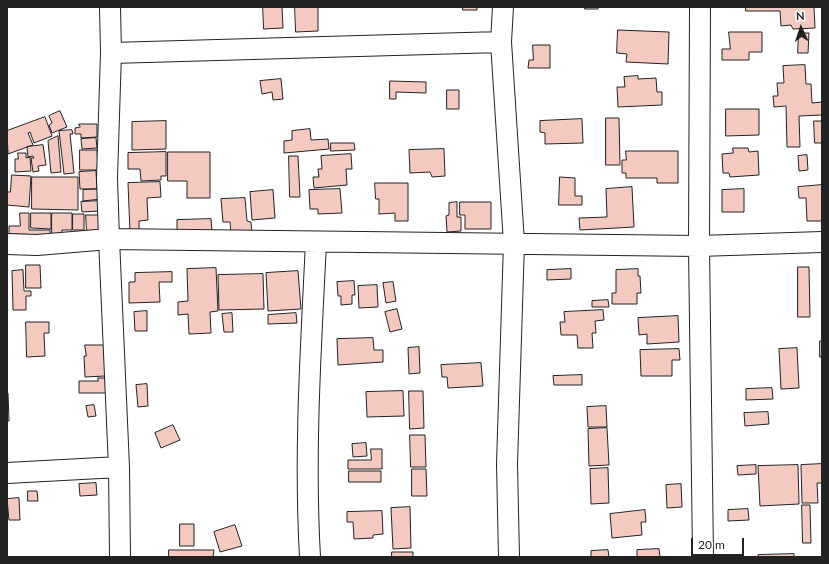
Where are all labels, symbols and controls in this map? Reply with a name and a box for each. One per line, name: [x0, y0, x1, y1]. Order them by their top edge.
north arrow: [781, 8, 821, 48]
text: N: [796, 9, 805, 22]
scale bar: [693, 530, 746, 556]
text: 20 m: [698, 537, 725, 552]

